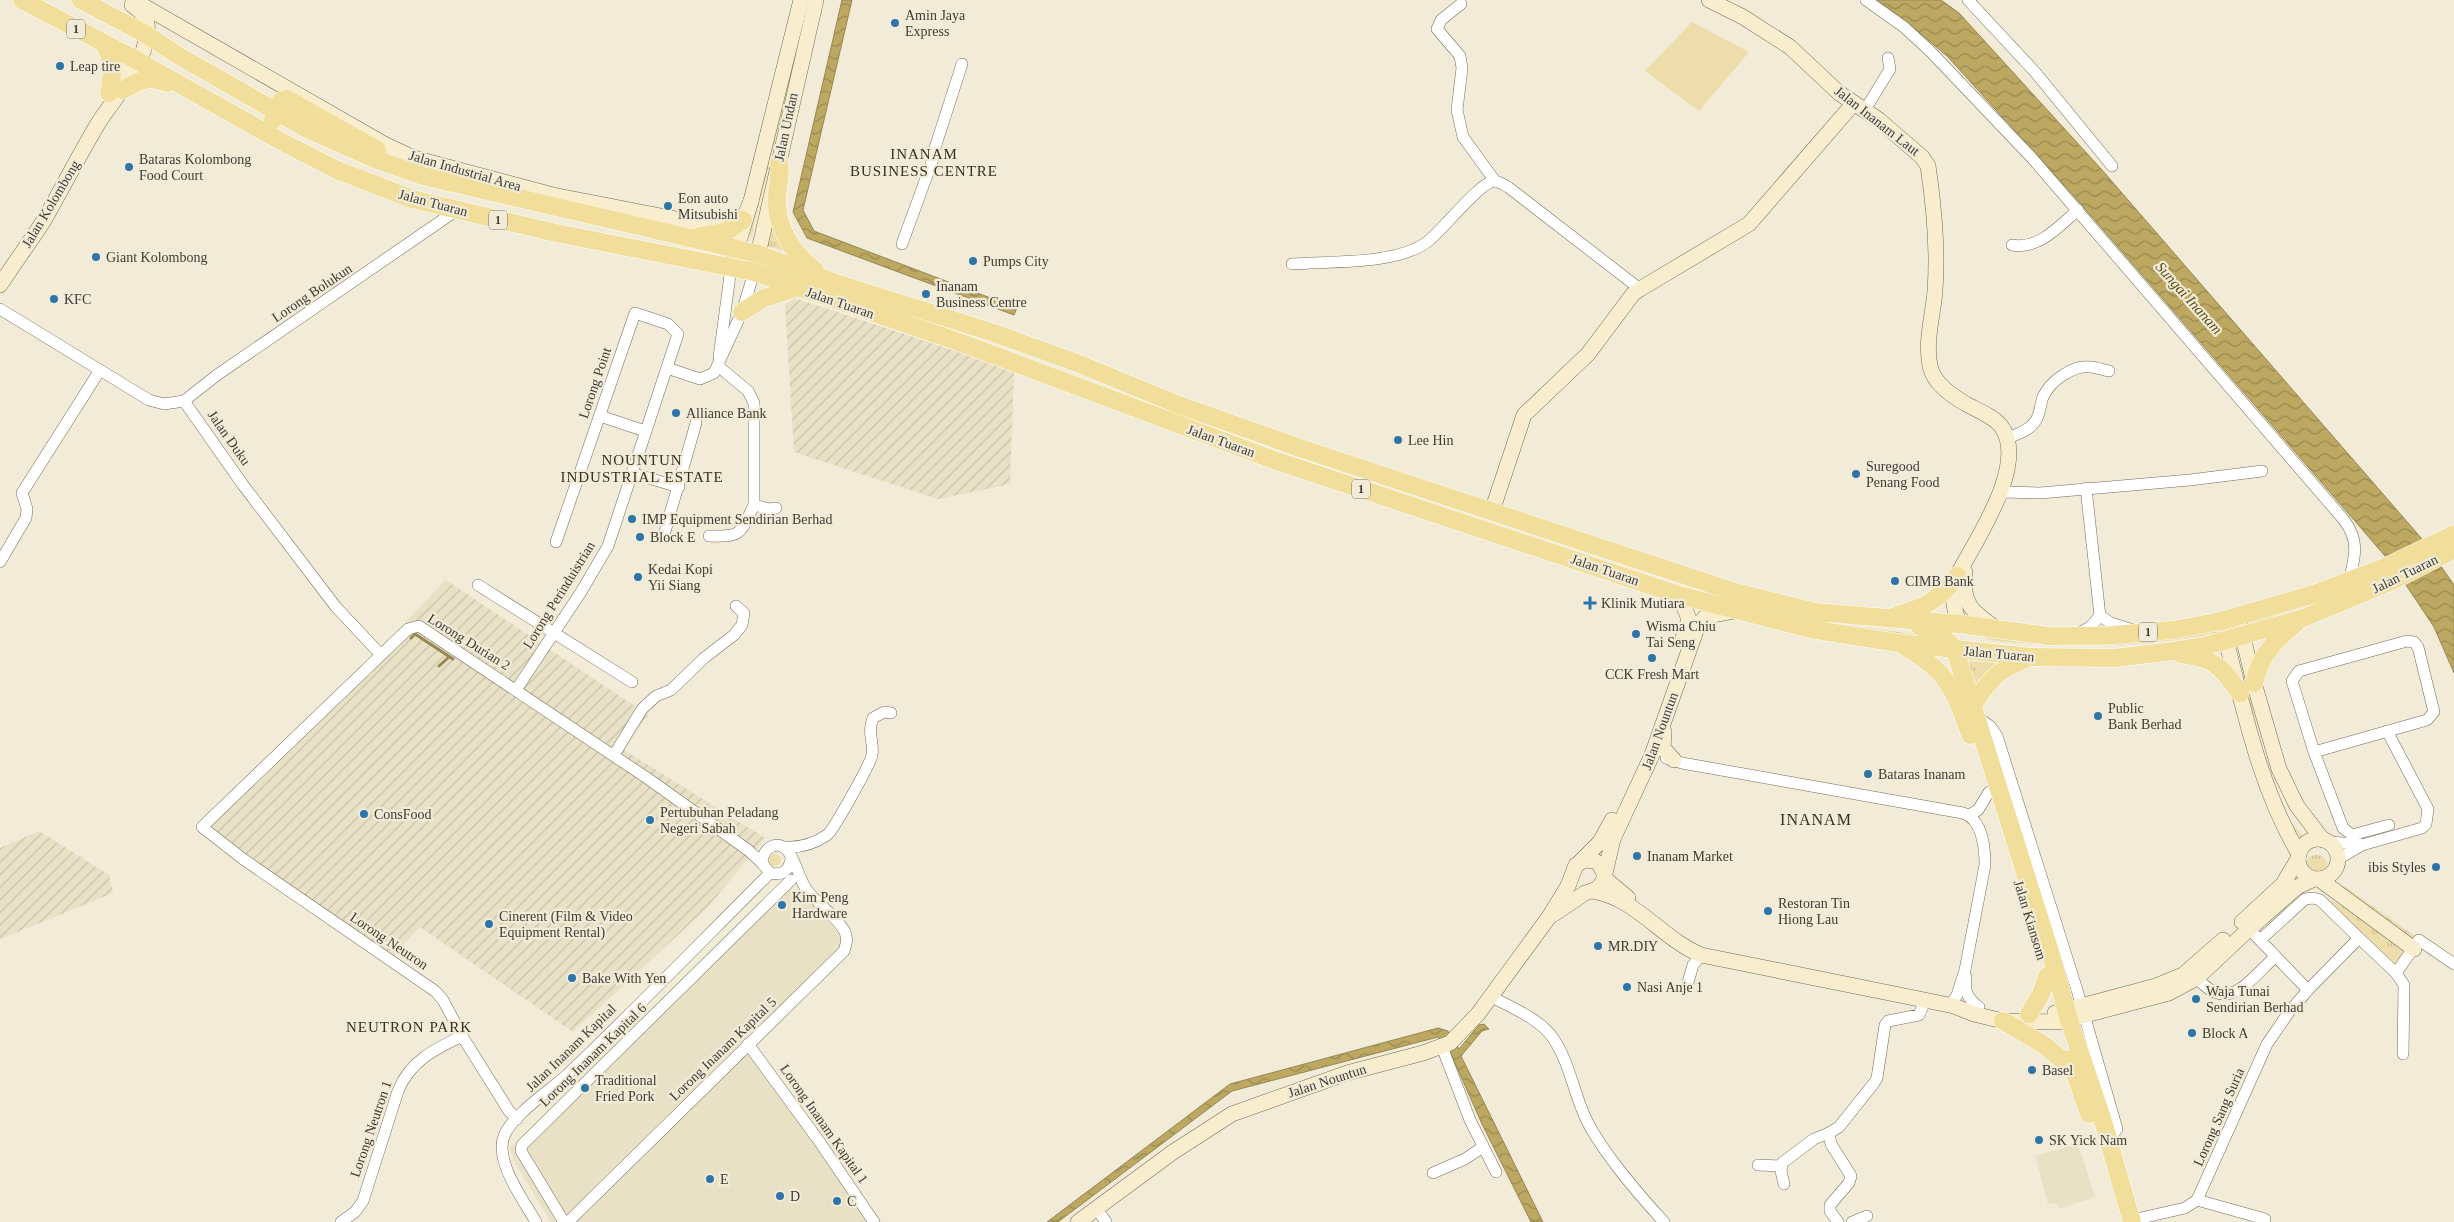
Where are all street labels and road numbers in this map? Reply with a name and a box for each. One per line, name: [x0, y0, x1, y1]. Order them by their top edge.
road number: 1: [67, 20, 85, 38]
street label: Jalan Inanam Laut: [1832, 83, 1922, 159]
street label: Jalan Undan: [771, 91, 801, 163]
street label: Jalan Industrial Area: [407, 148, 523, 194]
street label: Jalan Kolombong: [19, 158, 83, 250]
street label: Jalan Tuaran: [397, 187, 469, 219]
road number: 1: [489, 210, 507, 230]
street label: Lorong Bolukun: [269, 261, 355, 325]
street label: Jalan Tuaran: [804, 284, 876, 322]
street label: Lorong Point: [576, 345, 614, 421]
street label: Jalan Duku: [205, 408, 253, 468]
street label: Jalan Tuaran: [1185, 422, 1257, 460]
road number: 1: [1352, 479, 1370, 498]
street label: Lorong Perinduistrian: [520, 539, 598, 651]
street label: Jalan Tuaran: [1569, 551, 1641, 589]
street label: Jalan Tuaran: [2370, 552, 2440, 596]
street label: Lorong Durian 2: [425, 611, 513, 673]
road number: 1: [2139, 622, 2157, 642]
street label: Jalan Tuaran: [1963, 643, 2035, 665]
street label: Jalan Nountun: [1639, 690, 1681, 772]
street label: Jalan Kiansom: [2011, 878, 2049, 962]
street label: Lorong Neutron: [347, 909, 431, 973]
street label: Lorong Inanam Kapital 5: [667, 994, 779, 1104]
street label: Lorong Inanam Kapital 6: [537, 1000, 649, 1110]
street label: Jalan Inanam Kapital: [523, 1001, 619, 1095]
street label: Jalan Nountun: [1286, 1061, 1368, 1101]
street label: Lorong Inanam Kapital 1: [777, 1062, 871, 1186]
street label: Lorong Sang Suria: [2191, 1065, 2248, 1168]
street label: Lorong Neutron 1: [347, 1079, 395, 1179]

